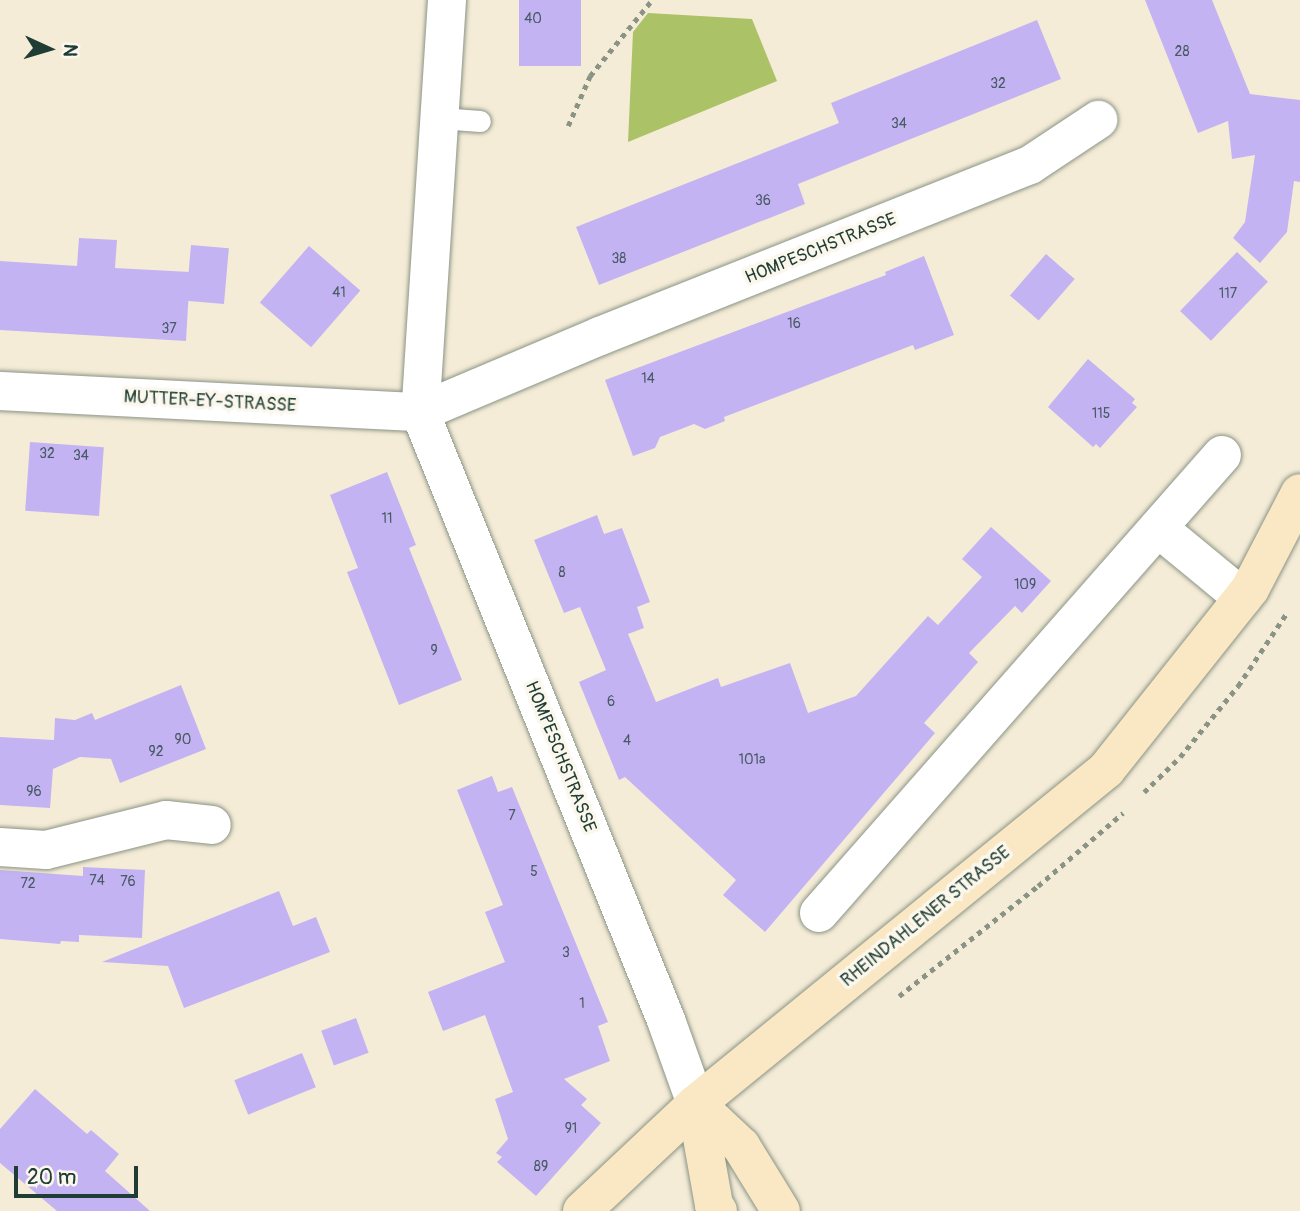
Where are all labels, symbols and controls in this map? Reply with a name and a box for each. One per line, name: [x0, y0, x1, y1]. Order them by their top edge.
house number: 40: [524, 11, 542, 27]
north arrow: [14, 14, 84, 84]
text: N: [58, 43, 82, 58]
house number: 28: [1175, 44, 1189, 60]
house number: 32: [990, 76, 1006, 92]
house number: 34: [891, 116, 907, 132]
house number: 36: [755, 193, 771, 209]
street label: HOMPESCHSTRASSE: [742, 209, 900, 289]
house number: 38: [612, 251, 626, 267]
house number: 41: [332, 285, 346, 301]
house number: 117: [1219, 286, 1237, 302]
house number: 16: [787, 316, 801, 332]
house number: 37: [161, 321, 177, 337]
house number: 14: [641, 371, 655, 387]
street label: MUTTER-EY-STRASSE: [123, 387, 297, 417]
house number: 115: [1092, 406, 1110, 422]
house number: 32: [39, 446, 55, 462]
house number: 34: [73, 448, 89, 464]
house number: 11: [382, 511, 392, 527]
house number: 8: [558, 565, 566, 581]
house number: 109: [1014, 577, 1036, 593]
house number: 9: [430, 643, 438, 659]
street label: HOMPESCHSTRASSE: [520, 678, 600, 836]
house number: 6: [607, 694, 615, 710]
house number: 90: [175, 732, 191, 748]
house number: 4: [623, 733, 631, 749]
house number: 92: [148, 744, 164, 760]
house number: 101a: [738, 752, 766, 768]
house number: 96: [26, 784, 42, 800]
house number: 7: [508, 808, 516, 824]
street label: RHEINDAHLENER STRASSE: [837, 842, 1015, 992]
house number: 5: [530, 864, 538, 880]
house number: 74: [89, 873, 105, 889]
house number: 76: [120, 874, 136, 890]
house number: 72: [20, 876, 36, 892]
house number: 3: [562, 945, 570, 961]
house number: 1: [579, 996, 585, 1012]
house number: 91: [565, 1121, 577, 1137]
scale bar: [18, 1152, 142, 1196]
house number: 89: [534, 1159, 548, 1175]
text: 20 m: [27, 1164, 76, 1191]

